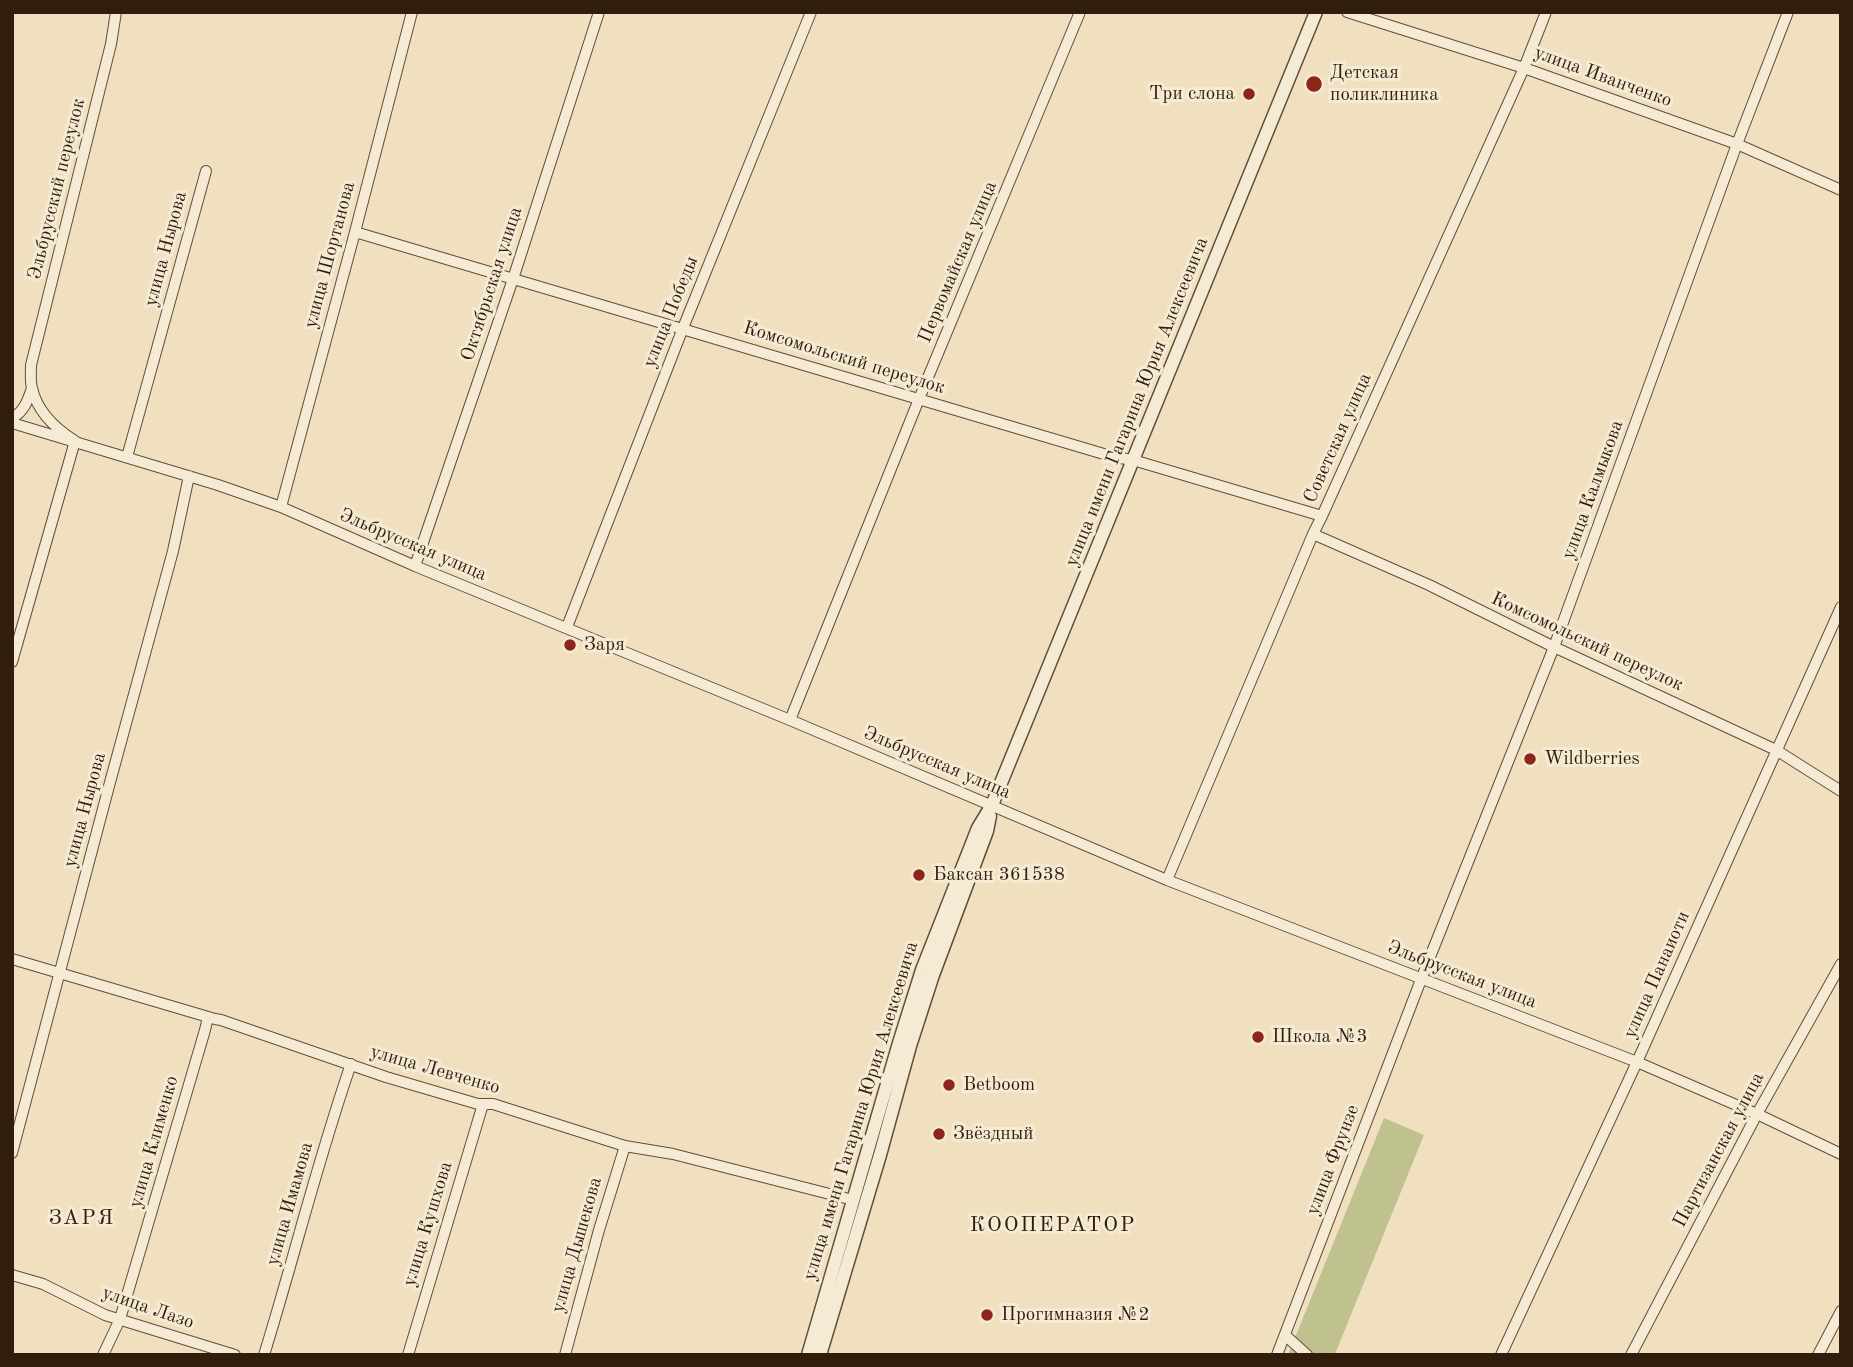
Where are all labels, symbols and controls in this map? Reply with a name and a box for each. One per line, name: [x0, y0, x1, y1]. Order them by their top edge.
street label: улица Иванченко: [1531, 41, 1675, 113]
place label: Детская поликлиника: [1330, 62, 1439, 106]
marker: Детская поликлиника: [1304, 74, 1324, 94]
place label: Три слона: [1149, 83, 1235, 105]
marker: Три слона: [1241, 86, 1257, 102]
street label: Эльбрусский переулок: [23, 96, 91, 282]
street label: Первомайская улица: [914, 178, 1002, 346]
street label: улица Шортанова: [299, 179, 361, 331]
street label: улица Нырова: [140, 189, 192, 309]
street label: Октябрьская улица: [456, 204, 528, 364]
street label: улица имени Гагарина Юрия Алексеевича: [1060, 234, 1214, 570]
street label: улица Победы: [638, 253, 704, 371]
street label: Комсомольский переулок: [740, 316, 948, 400]
street label: Советская улица: [1299, 369, 1377, 507]
street label: улица Калмыкова: [1557, 417, 1629, 563]
street label: Эльбрусская улица: [336, 504, 490, 586]
street label: Комсомольский переулок: [1487, 587, 1687, 697]
place label: Заря: [584, 634, 625, 656]
marker: Заря: [562, 637, 578, 653]
street label: Эльбрусская улица: [860, 722, 1014, 804]
place label: Wildberries: [1544, 748, 1640, 770]
street label: улица Нырова: [59, 750, 111, 870]
marker: Wildberries: [1522, 751, 1538, 767]
place label: Баксан 361538: [933, 864, 1065, 886]
marker: Баксан 361538: [911, 867, 927, 883]
street label: улица Панаиоти: [1619, 908, 1695, 1042]
street label: Эльбрусская улица: [1384, 936, 1540, 1014]
street label: улица имени Гагарина Юрия Алексеевича: [798, 939, 924, 1283]
place label: Школа №3: [1272, 1026, 1367, 1048]
marker: Школа №3: [1250, 1029, 1266, 1045]
street label: улица Левченко: [367, 1041, 503, 1099]
street label: Партизанская улица: [1668, 1069, 1770, 1231]
street label: улица Клименко: [124, 1073, 184, 1211]
place label: Betboom: [963, 1074, 1035, 1096]
marker: Betboom: [941, 1077, 957, 1093]
street label: улица Фрунзе: [1301, 1101, 1365, 1219]
place label: Звёздный: [953, 1123, 1033, 1145]
marker: Звёздный: [931, 1126, 947, 1142]
street label: улица Имамова: [261, 1139, 319, 1269]
street label: улица Кушхова: [398, 1159, 458, 1289]
street label: улица Дышекова: [547, 1174, 607, 1316]
district label: ЗАРЯ: [49, 1205, 115, 1231]
district label: КООПЕРАТОР: [971, 1212, 1135, 1238]
street label: улица Лазо: [99, 1282, 197, 1334]
place label: Прогимназия №2: [1001, 1304, 1149, 1326]
marker: Прогимназия №2: [979, 1307, 995, 1323]

